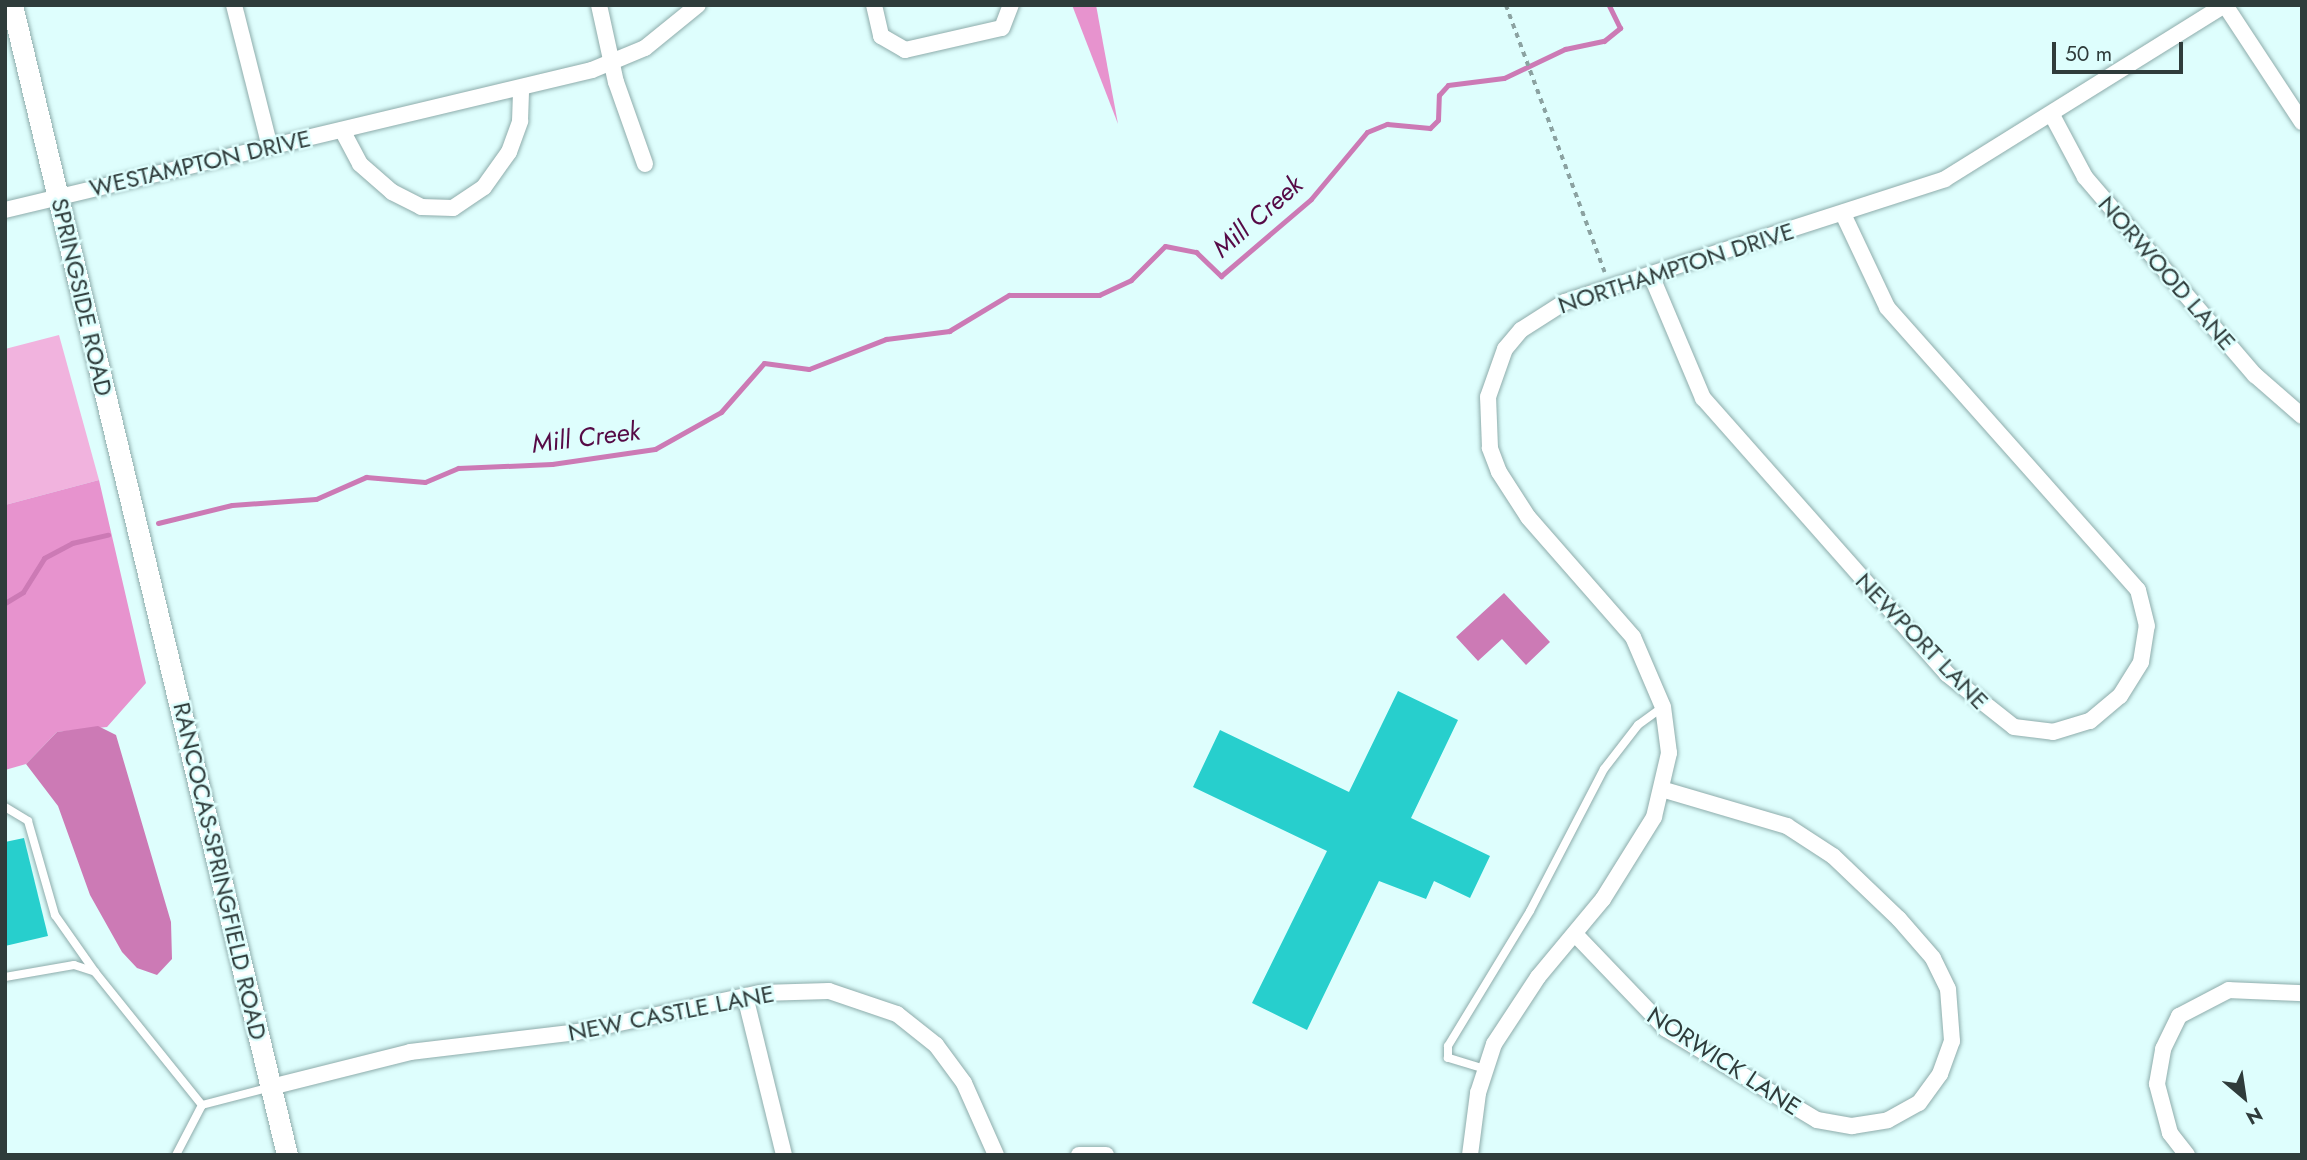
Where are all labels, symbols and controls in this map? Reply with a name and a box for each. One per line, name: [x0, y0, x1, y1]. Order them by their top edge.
scale bar: [2055, 28, 2186, 72]
text: 50 m: [2065, 39, 2112, 69]
street label: WESTAMPTON DRIVE: [87, 124, 313, 202]
water label: Mill Creek: [1207, 169, 1309, 265]
street label: NORWOOD LANE: [2092, 190, 2242, 356]
street label: SPRINGSIDE ROAD: [45, 195, 119, 399]
street label: NORTHAMPTON DRIVE: [1554, 216, 1798, 320]
water label: Mill Creek: [530, 416, 642, 460]
street label: NEWPORT LANE: [1850, 567, 1994, 715]
street label: RANCOCAS-SPRINGFIELD ROAD: [167, 699, 273, 1043]
street label: NEW CASTLE LANE: [565, 979, 777, 1047]
street label: NORWICK LANE: [1642, 1001, 1806, 1121]
north arrow: [2209, 1062, 2279, 1132]
text: N: [2241, 1100, 2268, 1131]

